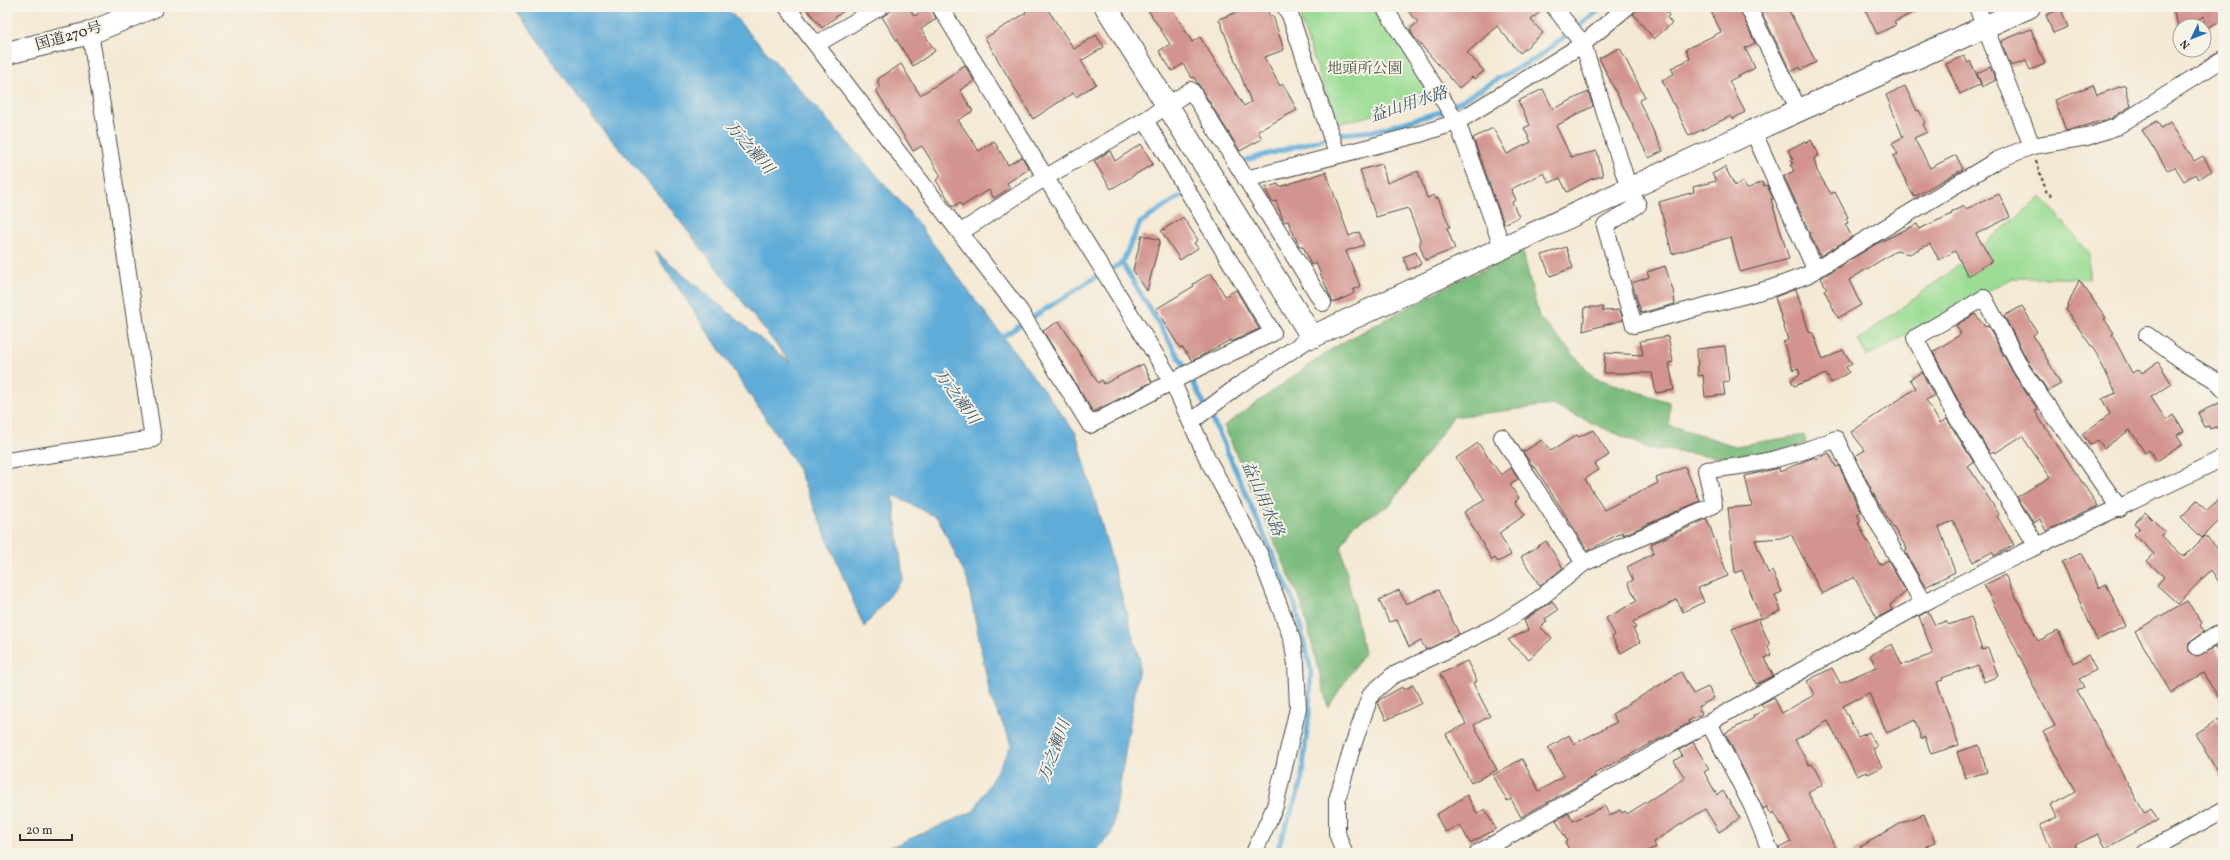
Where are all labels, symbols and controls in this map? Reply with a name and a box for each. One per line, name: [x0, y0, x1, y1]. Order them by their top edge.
street label: 国道270号: [33, 17, 105, 57]
north arrow: [2172, 18, 2212, 58]
text: N: [2178, 36, 2194, 52]
park label: 地頭所公園: [1327, 59, 1403, 80]
water label: 益山用水路: [1368, 82, 1451, 128]
water label: 万之瀬川: [720, 117, 780, 181]
water label: 万之瀬川: [928, 365, 985, 431]
water label: 益山用水路: [1236, 458, 1289, 541]
water label: 万之瀬川: [1034, 715, 1077, 785]
scale bar: [20, 816, 72, 842]
text: 20 m: [26, 823, 53, 839]

